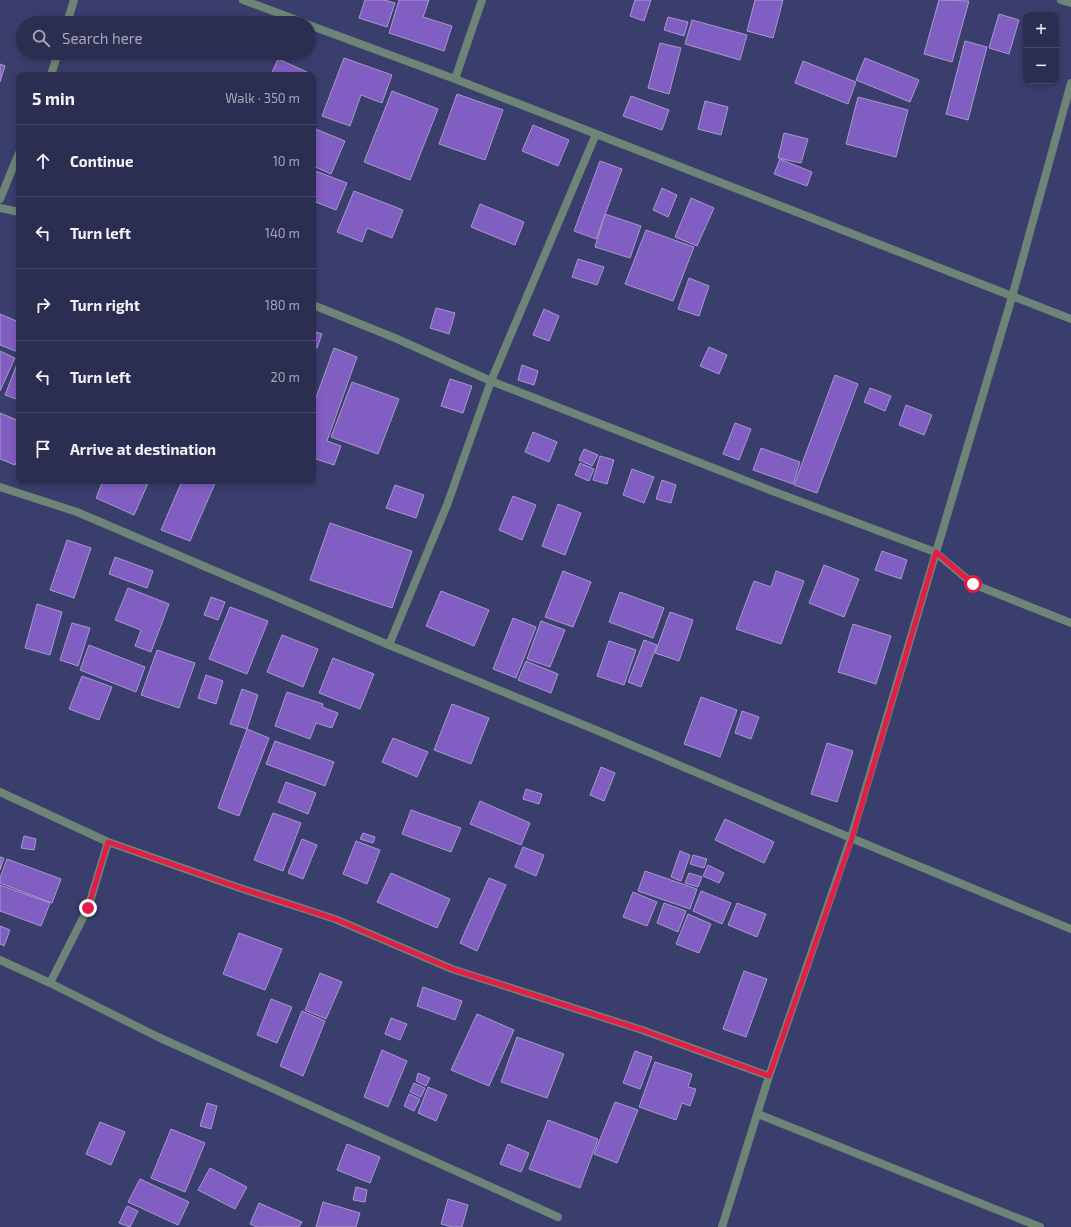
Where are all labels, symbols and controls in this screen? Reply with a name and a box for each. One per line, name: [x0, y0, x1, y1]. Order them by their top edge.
map controls: [1023, 12, 1059, 84]
button: +: [1023, 12, 1059, 48]
search box: [16, 16, 316, 60]
icon: search: [30, 27, 52, 49]
text: Search here: [62, 29, 143, 47]
button: −: [1023, 48, 1059, 84]
text: 5 min: [32, 88, 75, 108]
text: Walk · 350 m: [225, 90, 300, 106]
icon: ahead: [32, 150, 54, 172]
text: Continue: [70, 152, 133, 170]
text: 10 m: [273, 153, 300, 169]
icon: left: [32, 222, 54, 244]
text: Turn left: [70, 224, 131, 242]
text: 140 m: [265, 225, 300, 241]
icon: right: [32, 294, 54, 316]
text: Turn right: [70, 296, 140, 314]
text: 180 m: [265, 297, 300, 313]
icon: left: [32, 366, 54, 388]
text: Turn left: [70, 368, 131, 386]
text: 20 m: [271, 369, 300, 385]
icon: arrive: [32, 438, 54, 460]
text: Arrive at destination: [70, 440, 216, 458]
route start: [964, 575, 982, 593]
route end: [79, 899, 97, 917]

